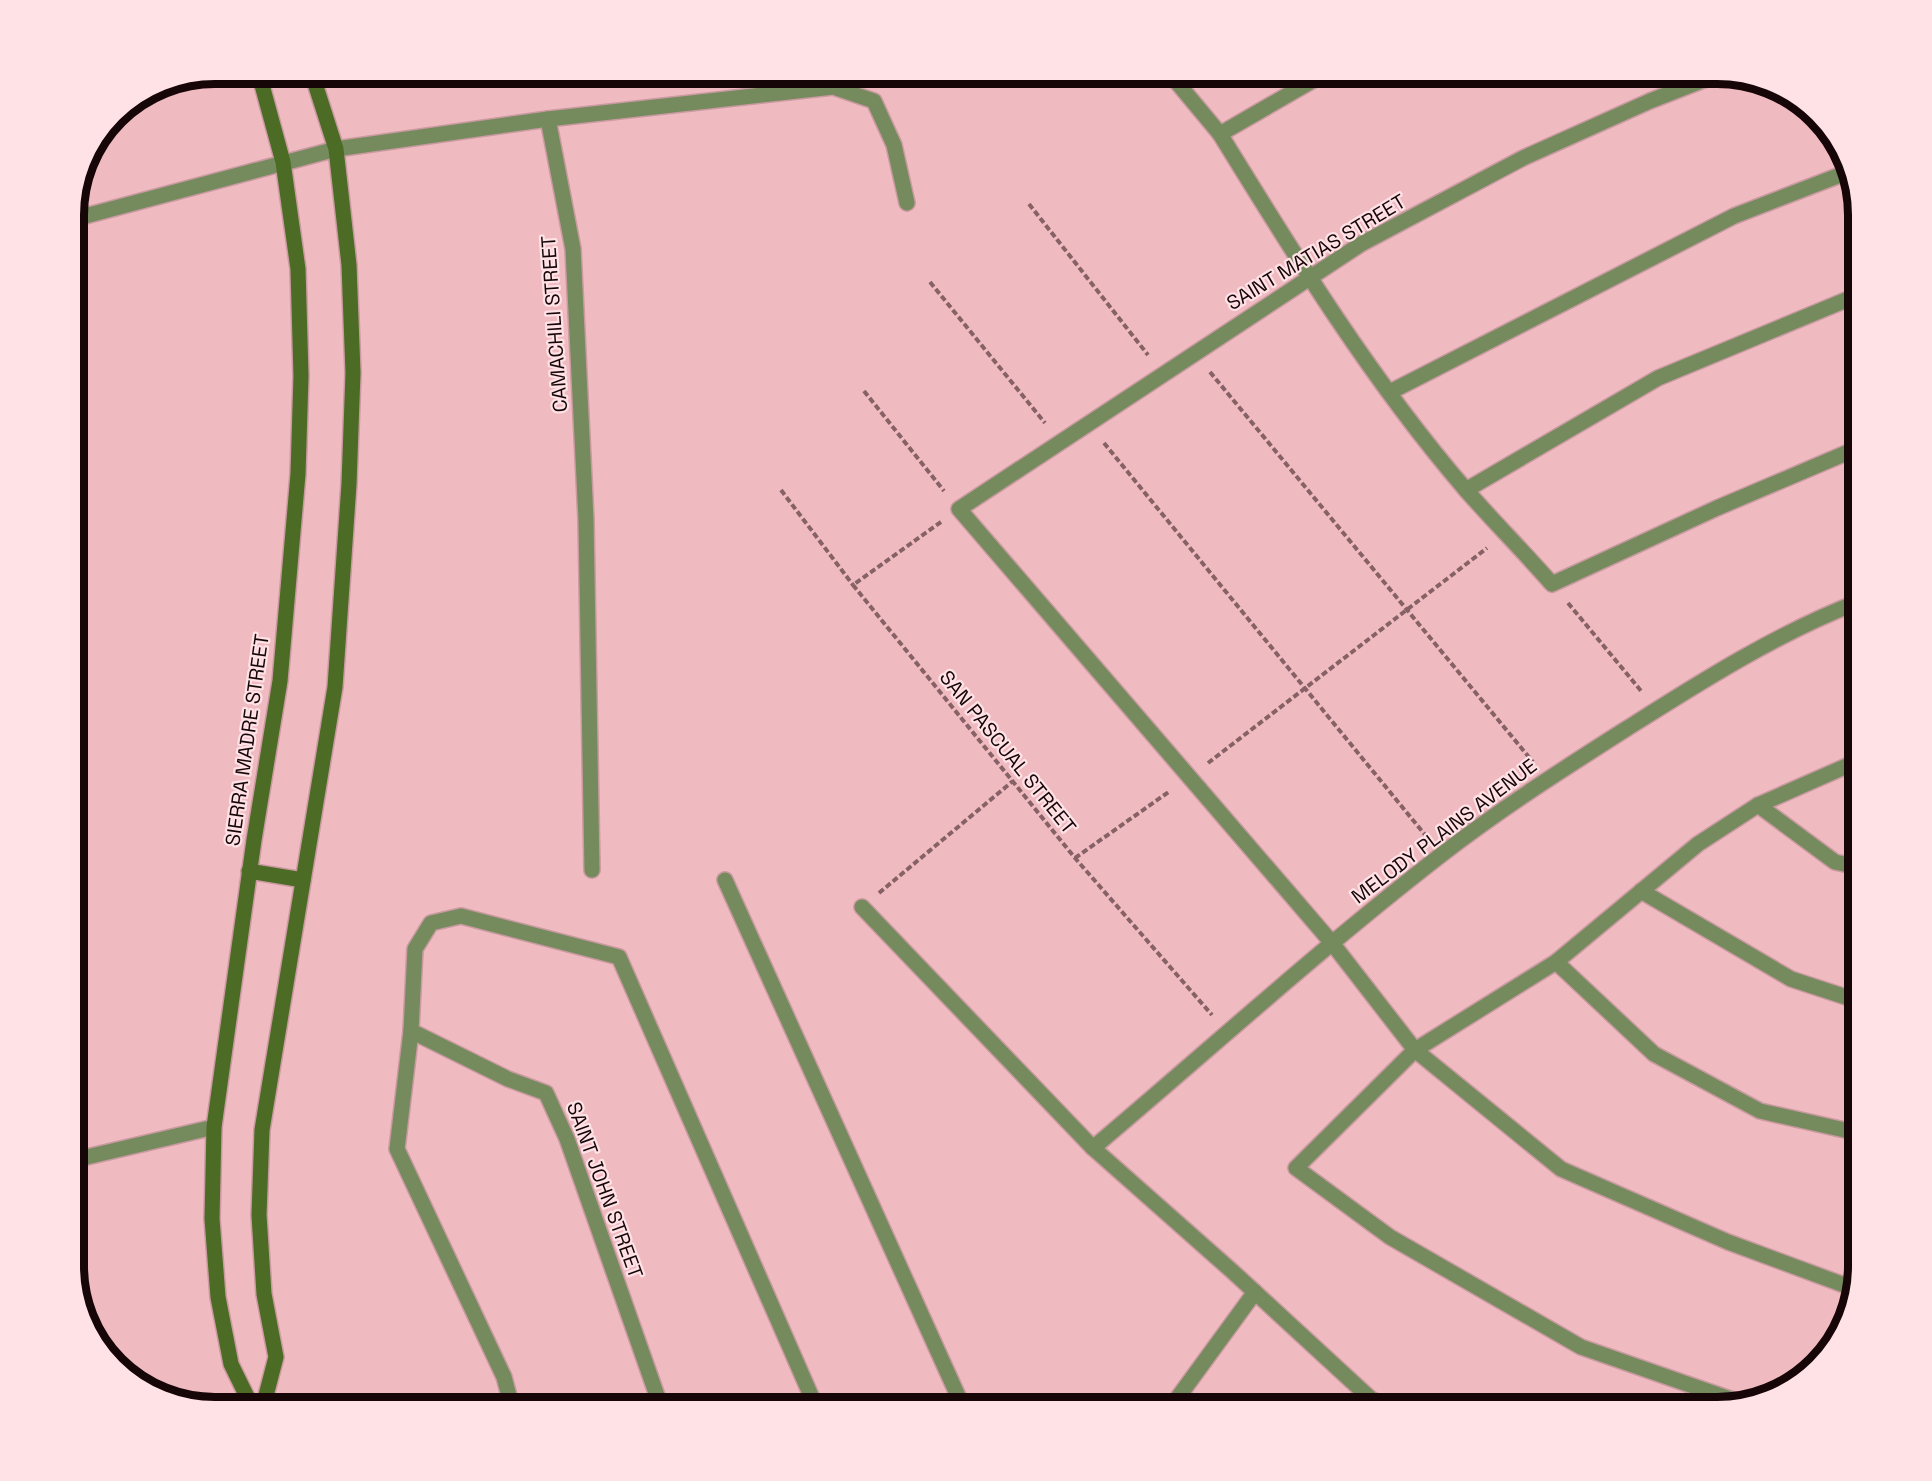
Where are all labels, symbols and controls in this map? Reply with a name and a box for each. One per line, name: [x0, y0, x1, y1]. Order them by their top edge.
street label: SAINT MATIAS STREET: [1222, 188, 1411, 316]
street label: CAMACHILI STREET: [535, 235, 573, 413]
street label: SIERRA MADRE STREET: [219, 632, 275, 848]
street label: SAN PASCUAL STREET: [934, 665, 1082, 839]
street label: MELODY PLAINS AVENUE: [1346, 753, 1542, 909]
street label: SAINT JOHN STREET: [561, 1098, 649, 1282]

